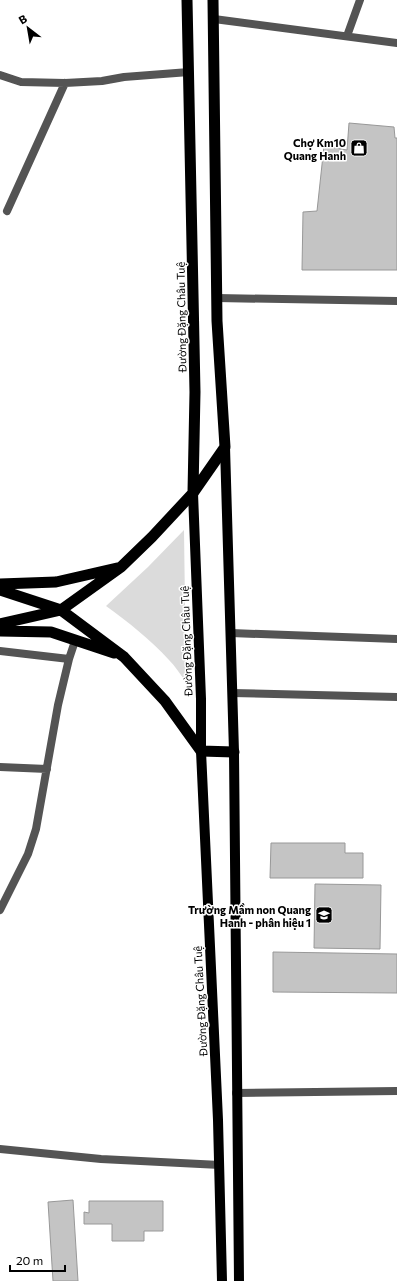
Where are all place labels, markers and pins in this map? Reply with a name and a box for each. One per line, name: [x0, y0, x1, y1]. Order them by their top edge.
place label: Chợ Km10 Quang Hanh: [284, 136, 346, 162]
shop icon: Chợ Km10 Quang Hanh: [349, 138, 369, 158]
place label: Trường Mầm non Quang Hanh - phân hiệu 1: [188, 903, 311, 930]
school or university icon: Trường Mầm non Quang Hanh - phân hiệu 1: [314, 905, 334, 925]

